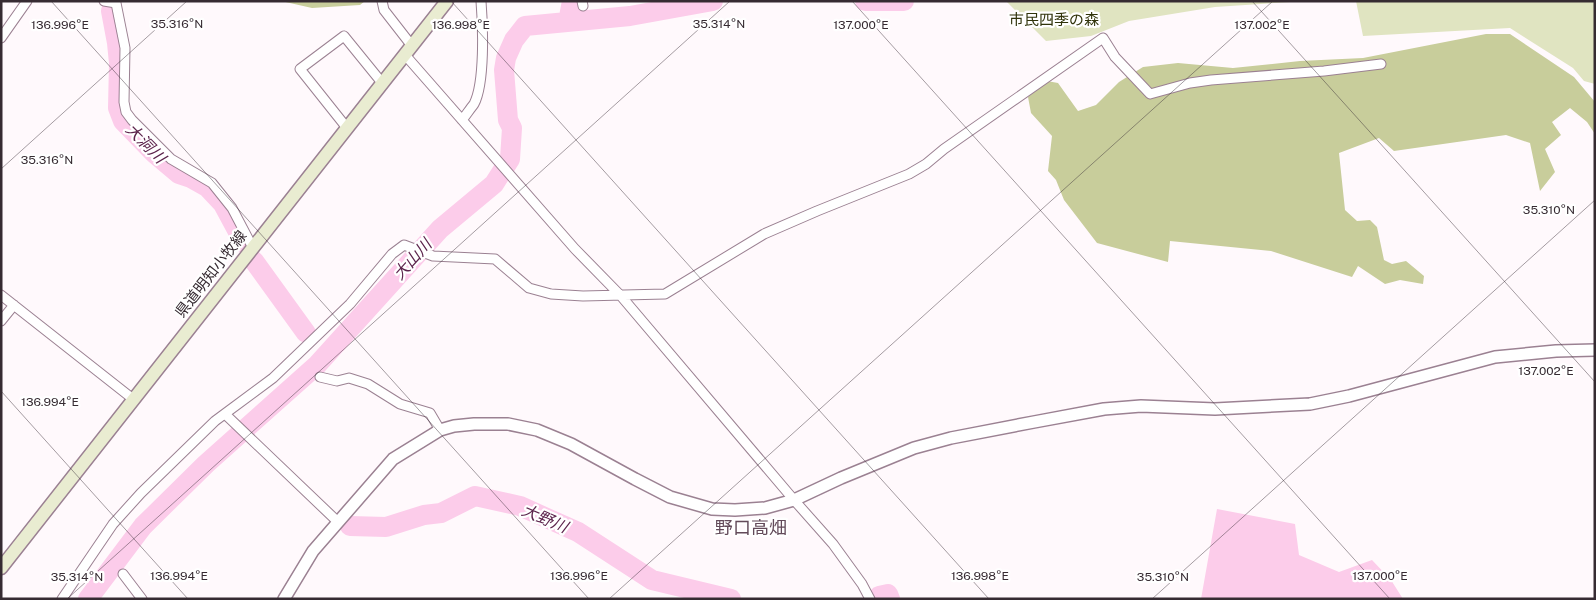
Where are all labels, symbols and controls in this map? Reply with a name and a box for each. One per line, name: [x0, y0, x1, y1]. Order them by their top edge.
park label: 市民四季の森: [1009, 11, 1099, 28]
text: 35.316°N: [151, 17, 203, 31]
text: 35.314°N: [693, 17, 745, 31]
text: 136.996°E: [31, 18, 89, 32]
text: 136.998°E: [432, 18, 490, 32]
text: 137.000°E: [833, 18, 889, 32]
text: 137.002°E: [1234, 18, 1290, 32]
water label: 大洞川: [122, 120, 171, 168]
text: 35.316°N: [21, 153, 73, 167]
text: 35.310°N: [1523, 203, 1575, 217]
street label: 県道明知小牧線: [172, 227, 250, 320]
water label: 大山川: [389, 234, 437, 284]
text: 137.002°E: [1518, 364, 1574, 378]
text: 136.994°E: [21, 395, 79, 409]
water label: 大野川: [519, 500, 572, 537]
district label: 野口高畑: [715, 517, 787, 538]
text: 136.994°E: [150, 569, 208, 583]
text: 136.996°E: [550, 569, 608, 583]
text: 136.998°E: [951, 569, 1009, 583]
text: 137.000°E: [1352, 569, 1408, 583]
text: 35.314°N: [51, 570, 103, 584]
text: 35.310°N: [1137, 570, 1189, 584]

